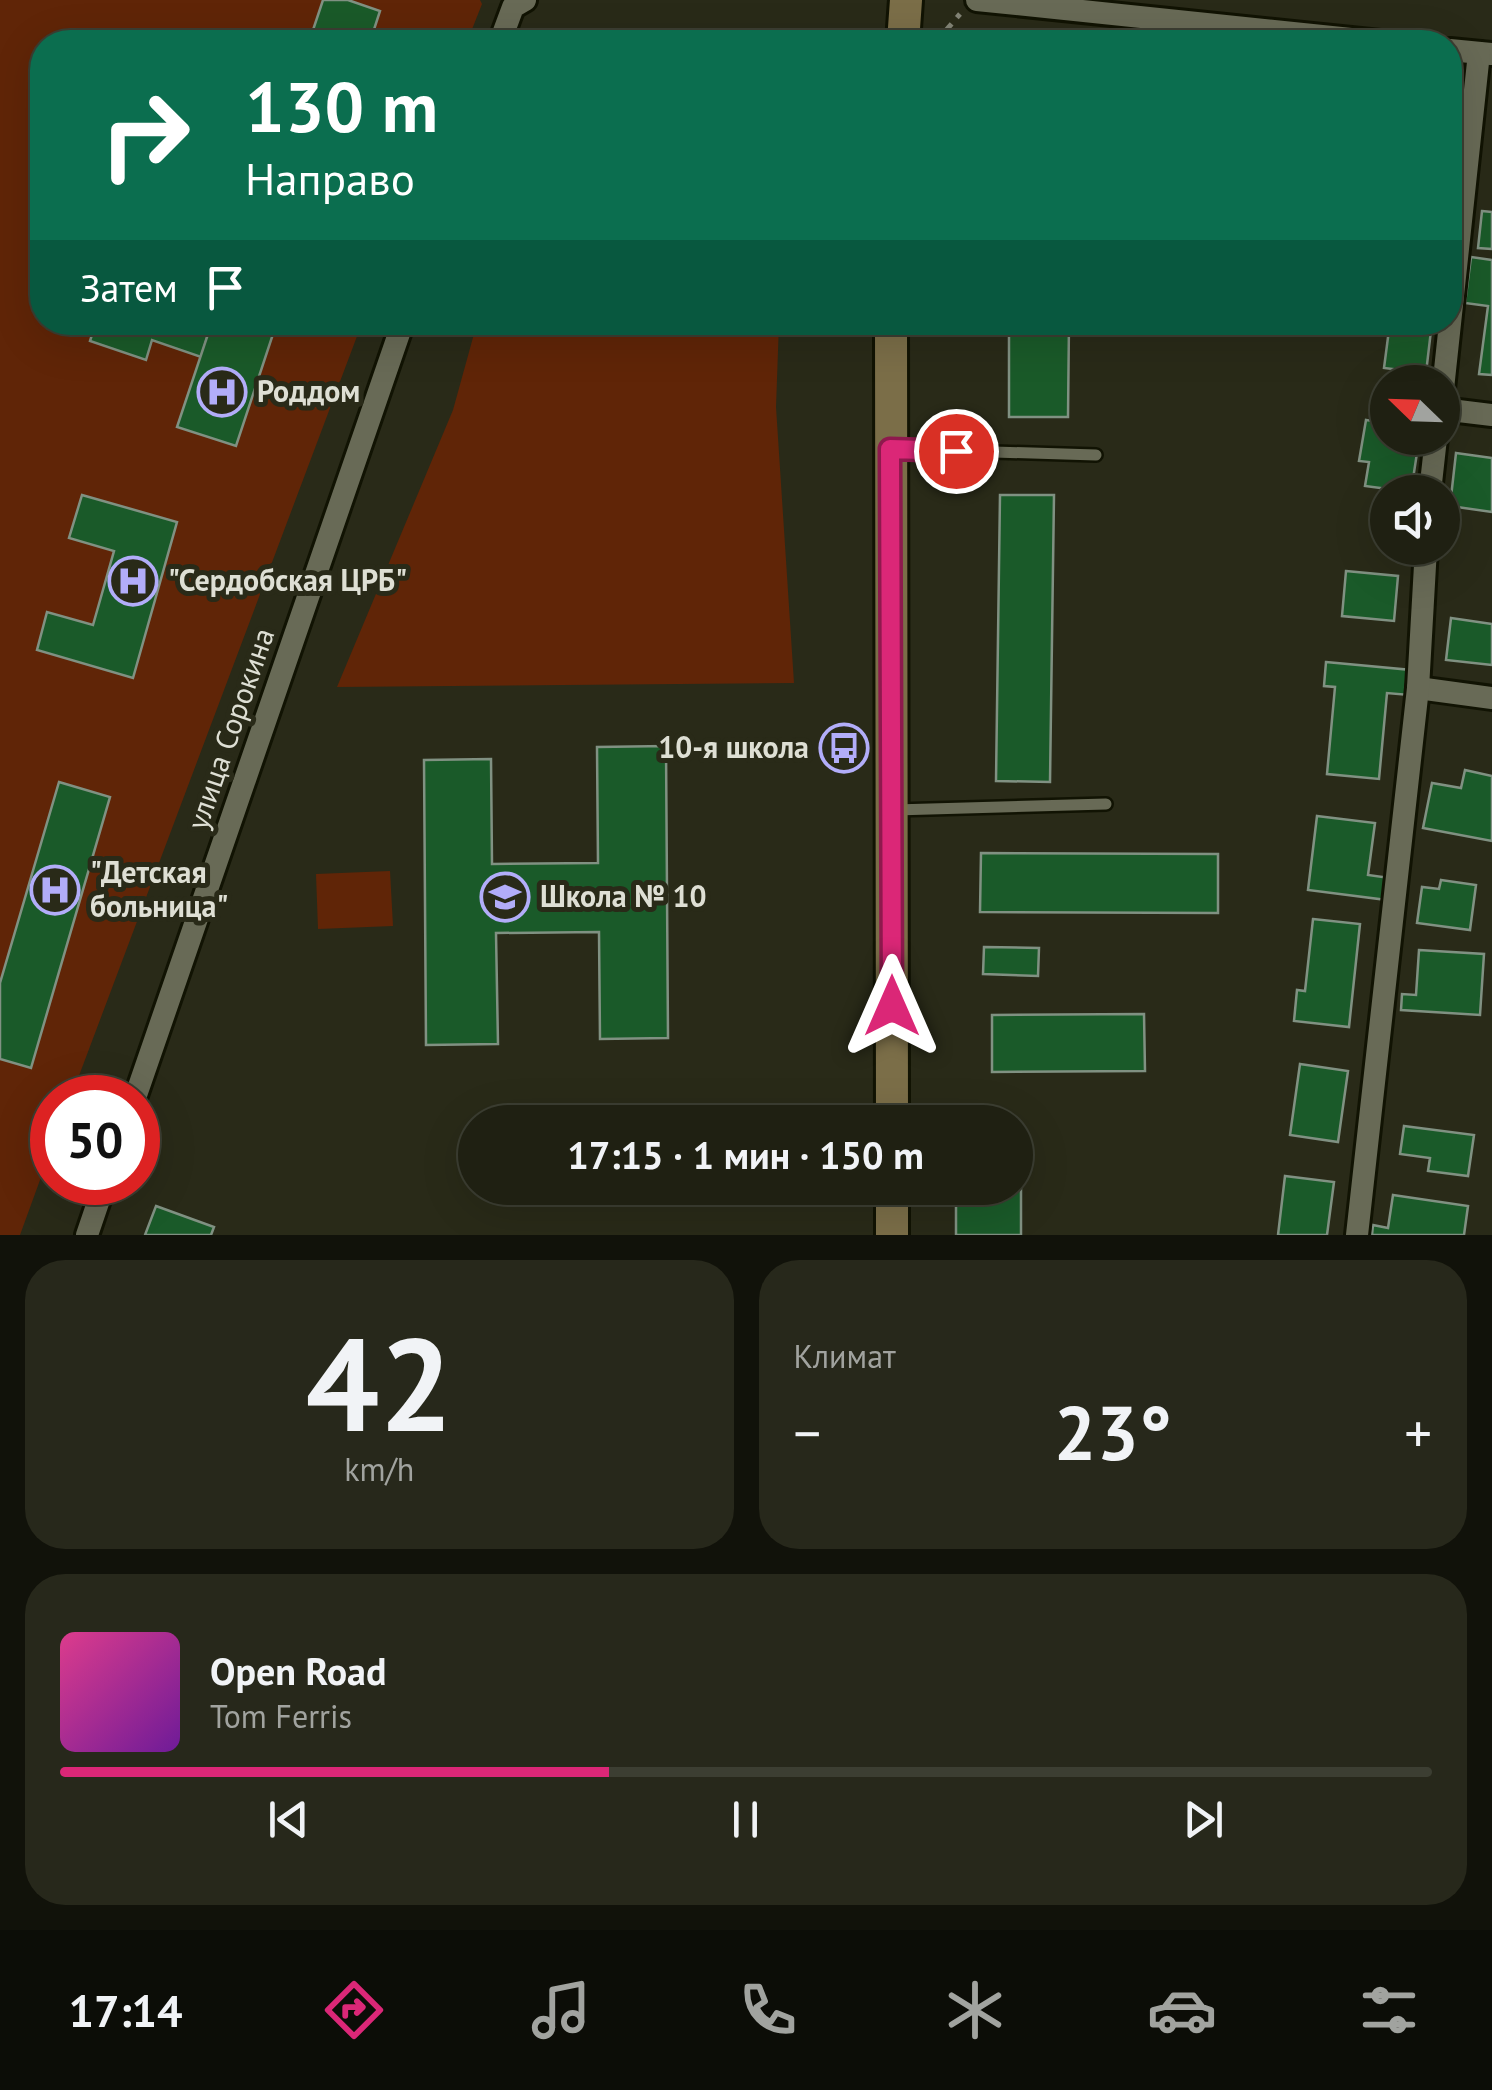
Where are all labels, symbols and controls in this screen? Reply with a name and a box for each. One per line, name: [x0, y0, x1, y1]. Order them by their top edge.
text: 130 m: [245, 61, 438, 151]
icon: right: [80, 70, 210, 200]
text: Направо: [245, 149, 415, 207]
icon: arrive: [198, 260, 253, 315]
text: Затем: [80, 263, 178, 312]
north arrow: [1370, 365, 1460, 455]
map controls: [1370, 365, 1460, 565]
hospital icon: Роддом: [196, 366, 248, 418]
place label: Роддом: [257, 371, 360, 410]
pin: [914, 409, 999, 494]
icon: arrive: [929, 424, 984, 479]
button: sound: [1370, 475, 1460, 565]
hospital icon: "Сердобская ЦРБ": [107, 555, 159, 607]
place label: "Сердобская ЦРБ": [168, 560, 407, 599]
street label: улица Сорокина: [177, 623, 282, 834]
bus stop icon: 10-я школа: [818, 722, 870, 774]
place label: 10-я школа: [658, 727, 809, 766]
place label: "Детская больница": [90, 852, 229, 925]
hospital icon: "Детская больница": [29, 864, 81, 916]
school or university icon: Школа № 10: [479, 871, 531, 923]
place label: Школа № 10: [540, 876, 707, 915]
position arrow: [840, 954, 944, 1058]
speed limit sign: 50: [30, 1075, 160, 1205]
text: 17:15 · 1 мин · 150 m: [567, 1130, 924, 1179]
text: 42: [306, 1299, 453, 1467]
text: Климат: [794, 1335, 896, 1377]
text: 23°: [1054, 1384, 1172, 1481]
text: −: [794, 1397, 821, 1468]
text: +: [1404, 1397, 1432, 1468]
text: km/h: [344, 1448, 414, 1490]
text: Open Road: [210, 1646, 386, 1695]
text: Tom Ferris: [210, 1695, 352, 1737]
icon: previous: [261, 1792, 316, 1847]
icon: pause: [718, 1792, 773, 1847]
icon: next: [1176, 1792, 1231, 1847]
icon: directions: [319, 1975, 389, 2045]
icon: music: [526, 1975, 596, 2045]
icon: phone: [733, 1975, 803, 2045]
icon: climate: [940, 1975, 1010, 2045]
icon: car: [1147, 1975, 1217, 2045]
icon: filters: [1354, 1975, 1424, 2045]
text: 17:14: [68, 1981, 183, 2039]

